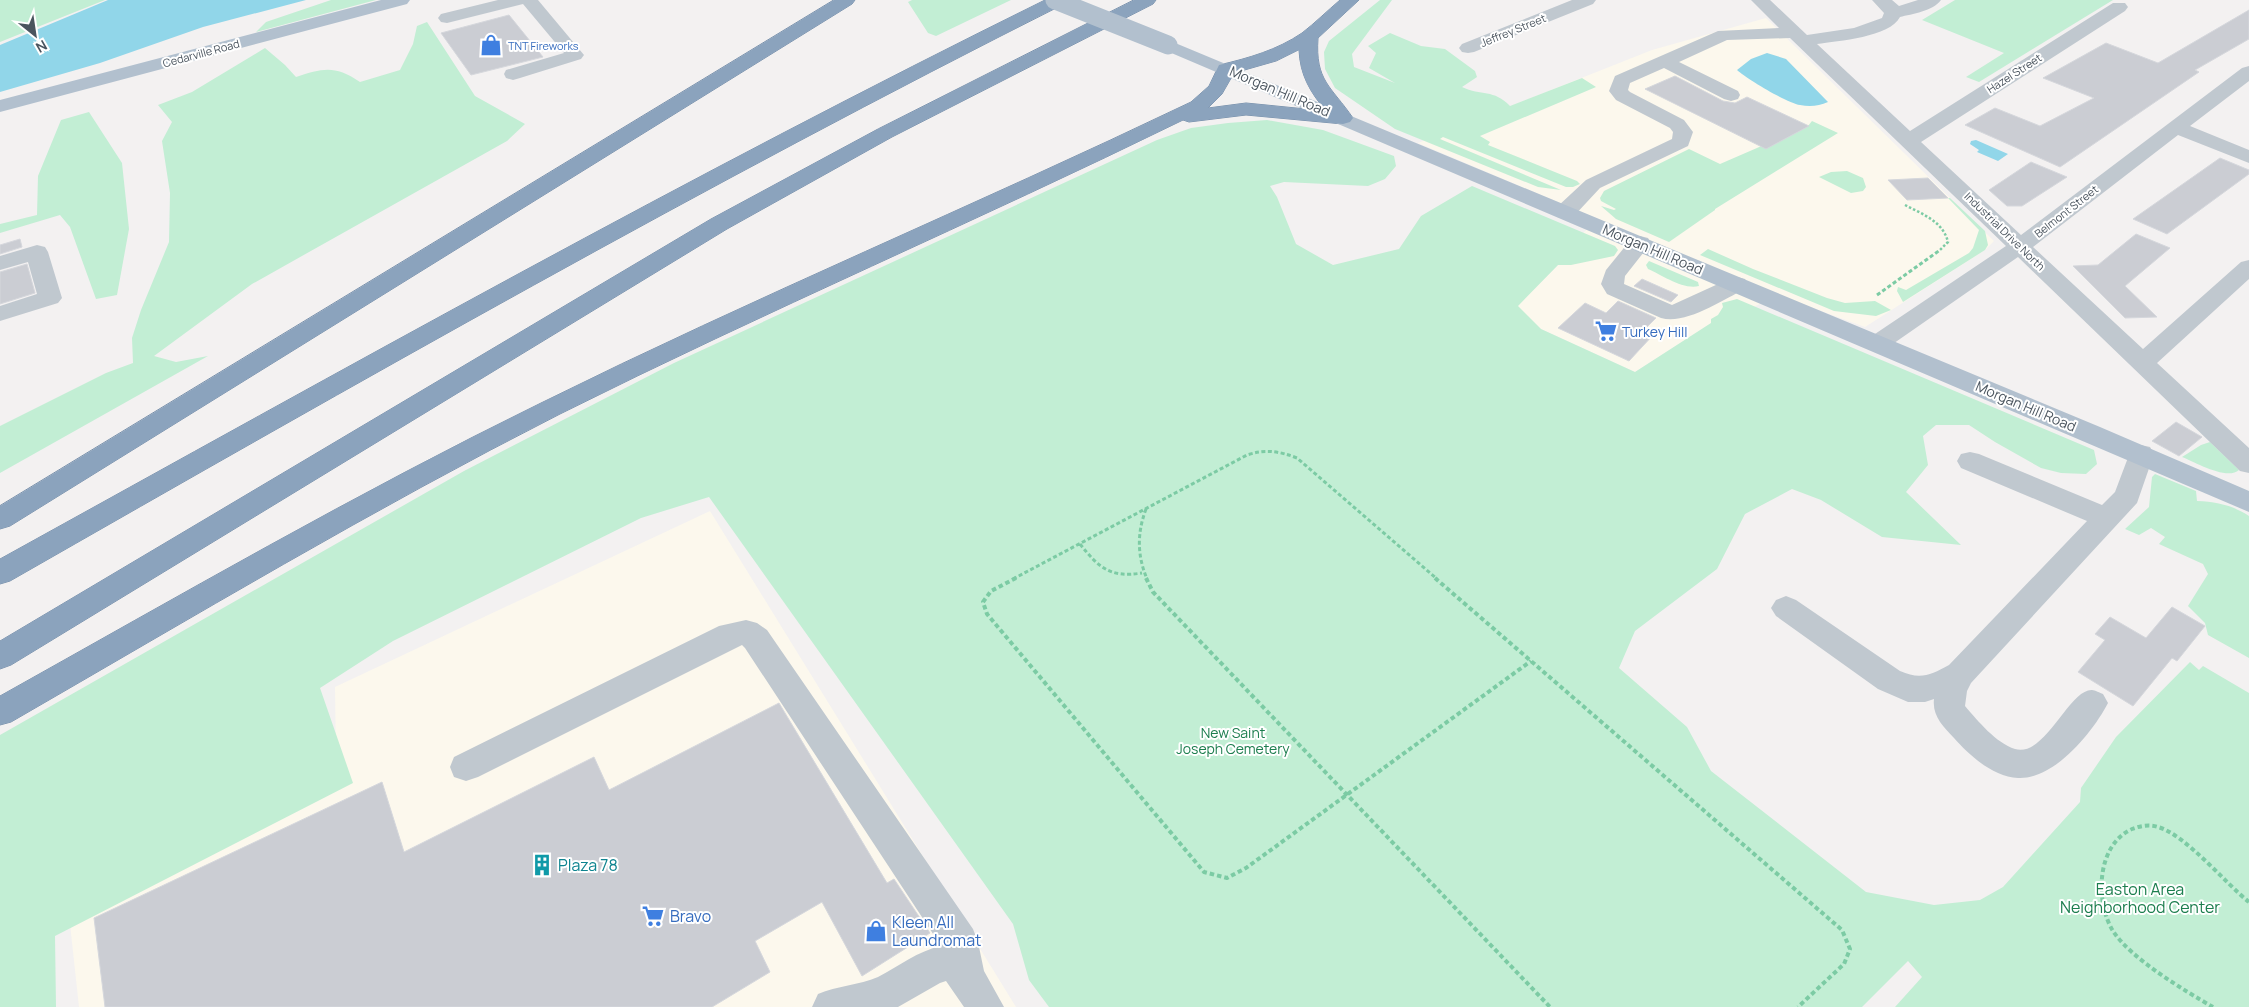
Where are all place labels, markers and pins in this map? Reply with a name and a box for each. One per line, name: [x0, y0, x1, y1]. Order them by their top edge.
shop icon: TNT Fireworks: [478, 32, 504, 58]
place label: TNT Fireworks: [508, 38, 579, 53]
supermarket icon: Turkey Hill: [1593, 318, 1619, 344]
place label: Turkey Hill: [1622, 322, 1687, 341]
building icon: Plaza 78: [529, 852, 555, 878]
place label: Plaza 78: [558, 854, 618, 876]
supermarket icon: Bravo: [640, 903, 666, 929]
place label: Bravo: [670, 905, 711, 927]
place label: Kleen All Laundromat: [892, 911, 981, 951]
shop icon: Kleen All Laundromat: [863, 918, 889, 944]

